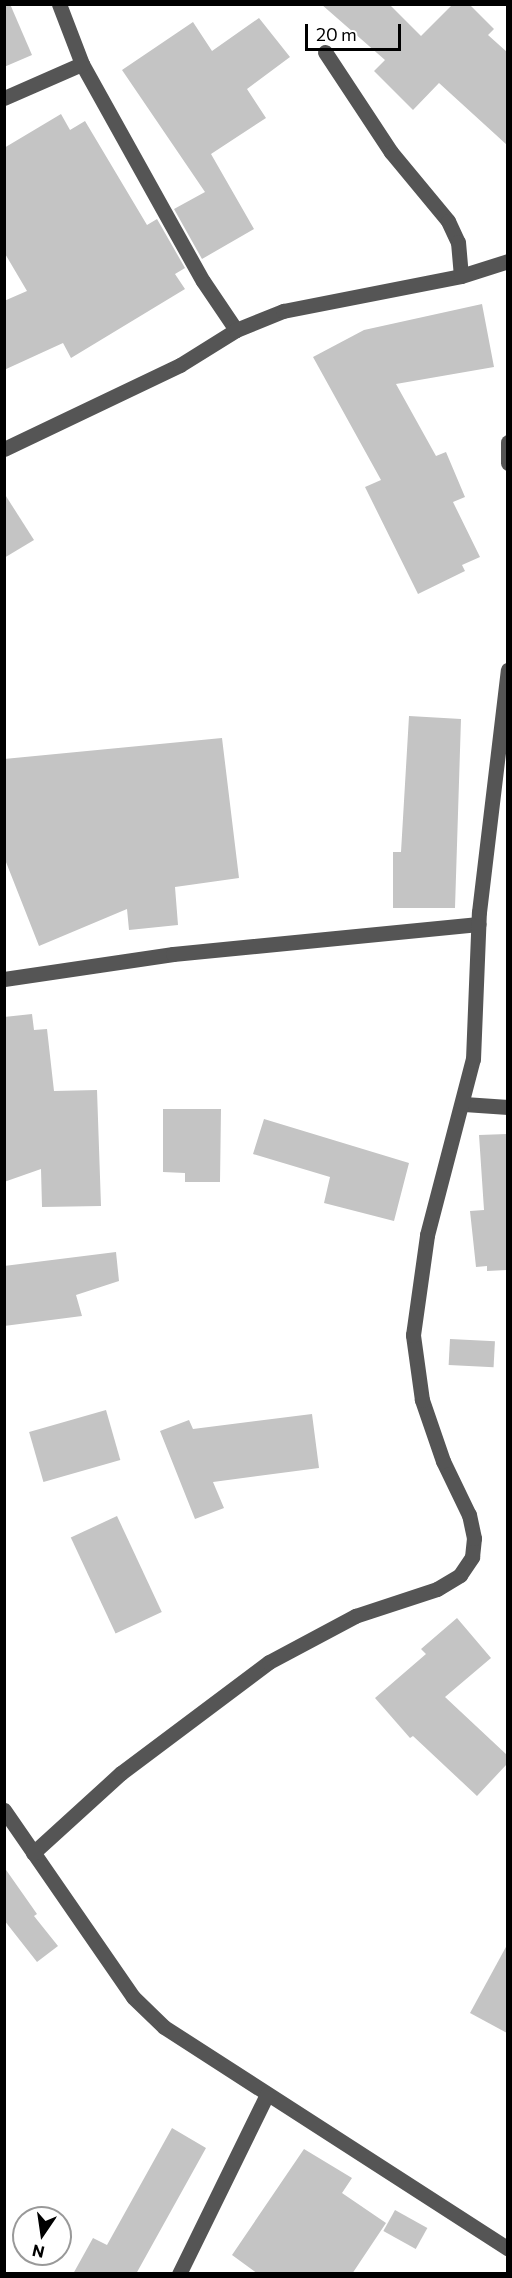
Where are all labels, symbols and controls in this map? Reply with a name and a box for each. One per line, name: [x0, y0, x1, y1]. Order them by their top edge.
scale bar: [308, 12, 404, 50]
text: 20 m: [316, 23, 357, 45]
north arrow: [12, 2206, 72, 2266]
text: N: [30, 2241, 46, 2263]

